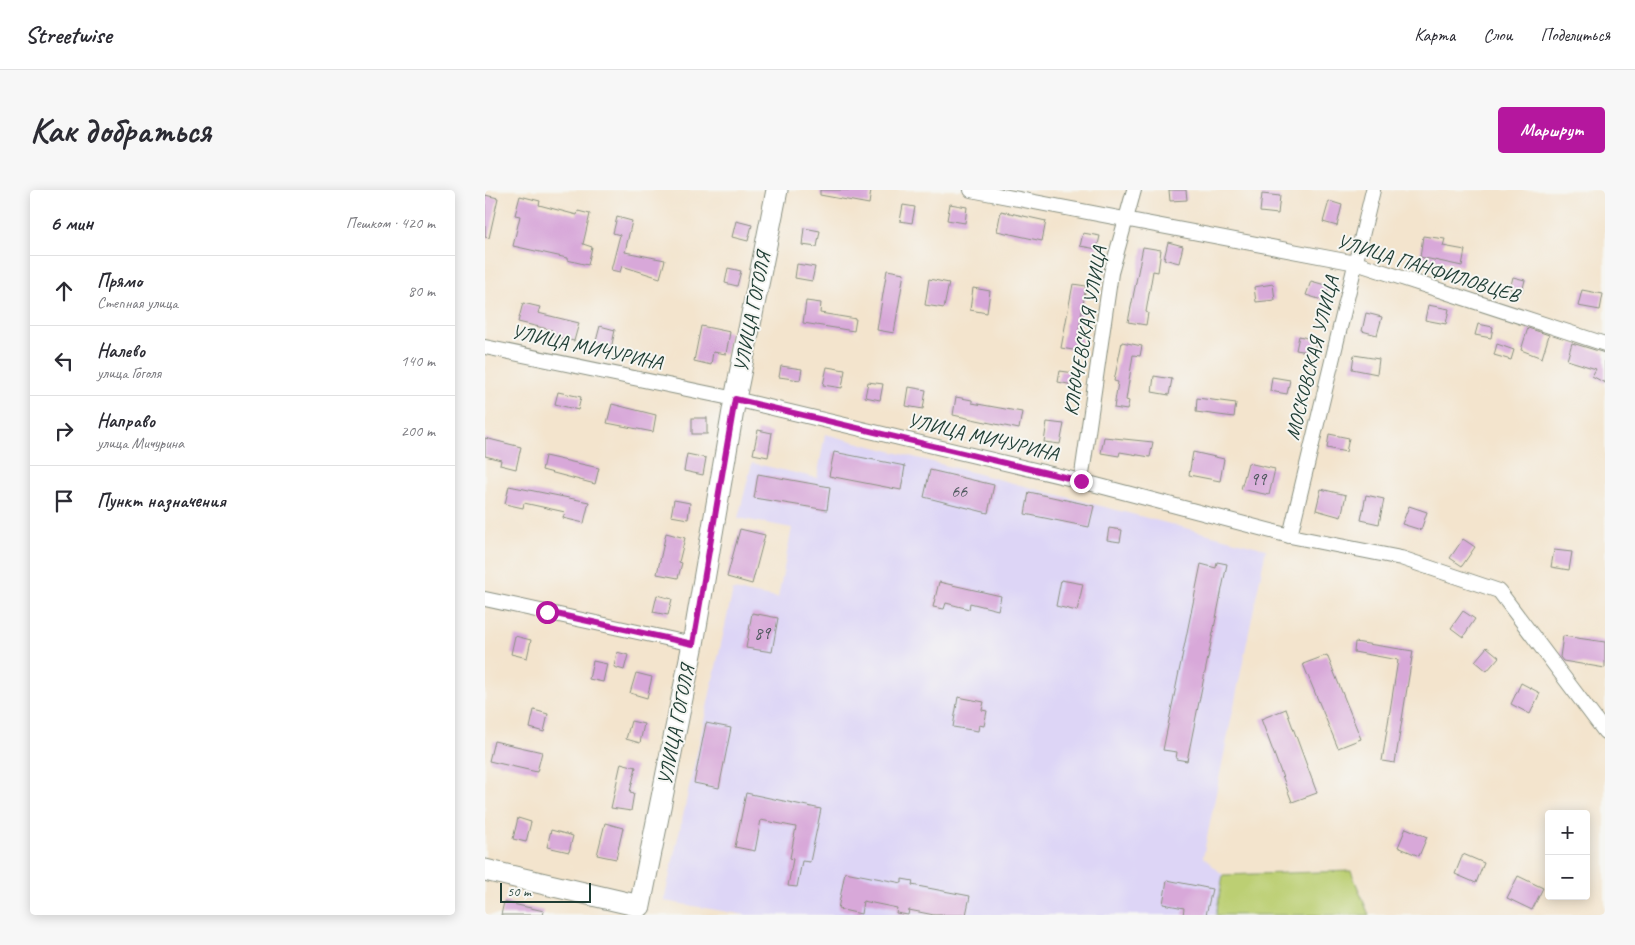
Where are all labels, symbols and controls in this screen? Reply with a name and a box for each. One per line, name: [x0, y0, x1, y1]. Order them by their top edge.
text: Streetwise: [25, 20, 111, 50]
text: Карта: [1414, 24, 1455, 46]
text: Слои: [1483, 24, 1512, 46]
text: Поделиться: [1540, 24, 1610, 46]
button: Маршрут: [1498, 107, 1605, 153]
text: Как добраться: [30, 108, 211, 153]
text: 6 мин: [50, 210, 93, 236]
text: Пешком · 420 m: [346, 213, 435, 233]
street label: УЛИЦА ПАНФИЛОВЦЕВ: [1334, 228, 1524, 308]
street label: КЛЮЧЕВСКАЯ УЛИЦА: [1058, 244, 1112, 417]
street label: УЛИЦА ГОГОЛЯ: [728, 247, 777, 374]
text: Прямо: [97, 269, 142, 293]
street label: МОСКОВСКАЯ УЛИЦА: [1280, 273, 1345, 442]
icon: ahead: [50, 277, 78, 305]
text: 80 m: [408, 281, 435, 301]
text: Степная улица: [97, 293, 178, 313]
street label: УЛИЦА МИЧУРИНА: [509, 319, 666, 375]
text: Налево: [97, 339, 145, 363]
icon: left: [50, 347, 78, 375]
text: 140 m: [401, 351, 435, 371]
text: улица Гоголя: [97, 363, 161, 383]
street label: УЛИЦА МИЧУРИНА: [905, 408, 1062, 467]
text: Направо: [97, 409, 155, 433]
icon: right: [50, 417, 78, 445]
text: 200 m: [401, 421, 435, 441]
text: улица Мичурина: [97, 433, 184, 453]
house number: 99: [1250, 468, 1268, 490]
route end: [1070, 470, 1093, 493]
house number: 66: [951, 480, 968, 502]
icon: arrive: [50, 487, 78, 515]
text: Пункт назначения: [97, 489, 226, 513]
route start: [536, 601, 559, 624]
house number: 89: [754, 622, 772, 644]
street label: УЛИЦА ГОГОЛЯ: [652, 660, 701, 787]
map controls: [1545, 810, 1590, 900]
button: +: [1545, 810, 1590, 855]
button: −: [1545, 855, 1590, 900]
scale bar: [500, 880, 591, 903]
text: 50 m: [507, 883, 531, 900]

